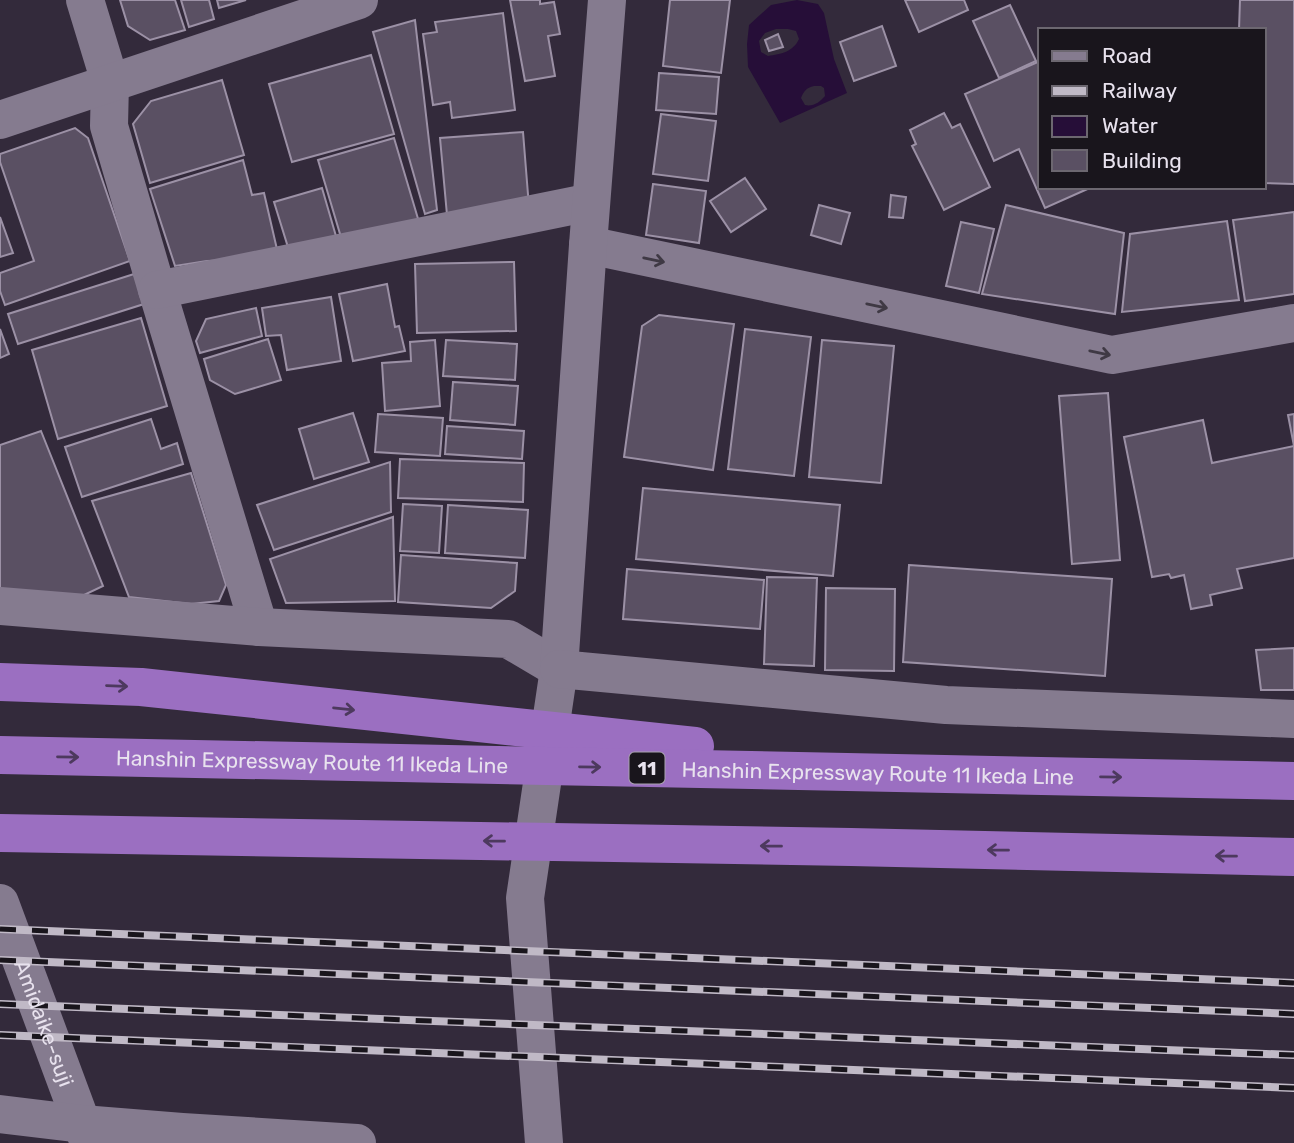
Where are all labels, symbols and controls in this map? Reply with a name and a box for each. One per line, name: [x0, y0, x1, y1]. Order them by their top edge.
legend: [1038, 28, 1266, 189]
text: Road: [1102, 43, 1152, 68]
text: Railway: [1102, 78, 1177, 103]
text: Water: [1102, 113, 1158, 138]
text: Building: [1102, 148, 1182, 173]
one-way arrow: [642, 253, 665, 267]
one-way arrow: [865, 300, 888, 314]
one-way arrow: [1088, 346, 1111, 360]
one-way arrow: [105, 680, 128, 693]
one-way arrow: [332, 702, 354, 715]
street label: Hanshin Expressway Route 11 Ikeda Line: [116, 745, 508, 778]
one-way arrow: [56, 750, 79, 763]
road number: 11: [630, 752, 664, 783]
street label: Hanshin Expressway Route 11 Ikeda Line: [681, 756, 1074, 789]
one-way arrow: [578, 760, 601, 773]
one-way arrow: [1099, 770, 1122, 784]
one-way arrow: [483, 834, 506, 848]
one-way arrow: [760, 839, 783, 853]
one-way arrow: [987, 844, 1010, 857]
one-way arrow: [1215, 849, 1238, 862]
street label: Amidaike-suji: [10, 956, 79, 1090]

